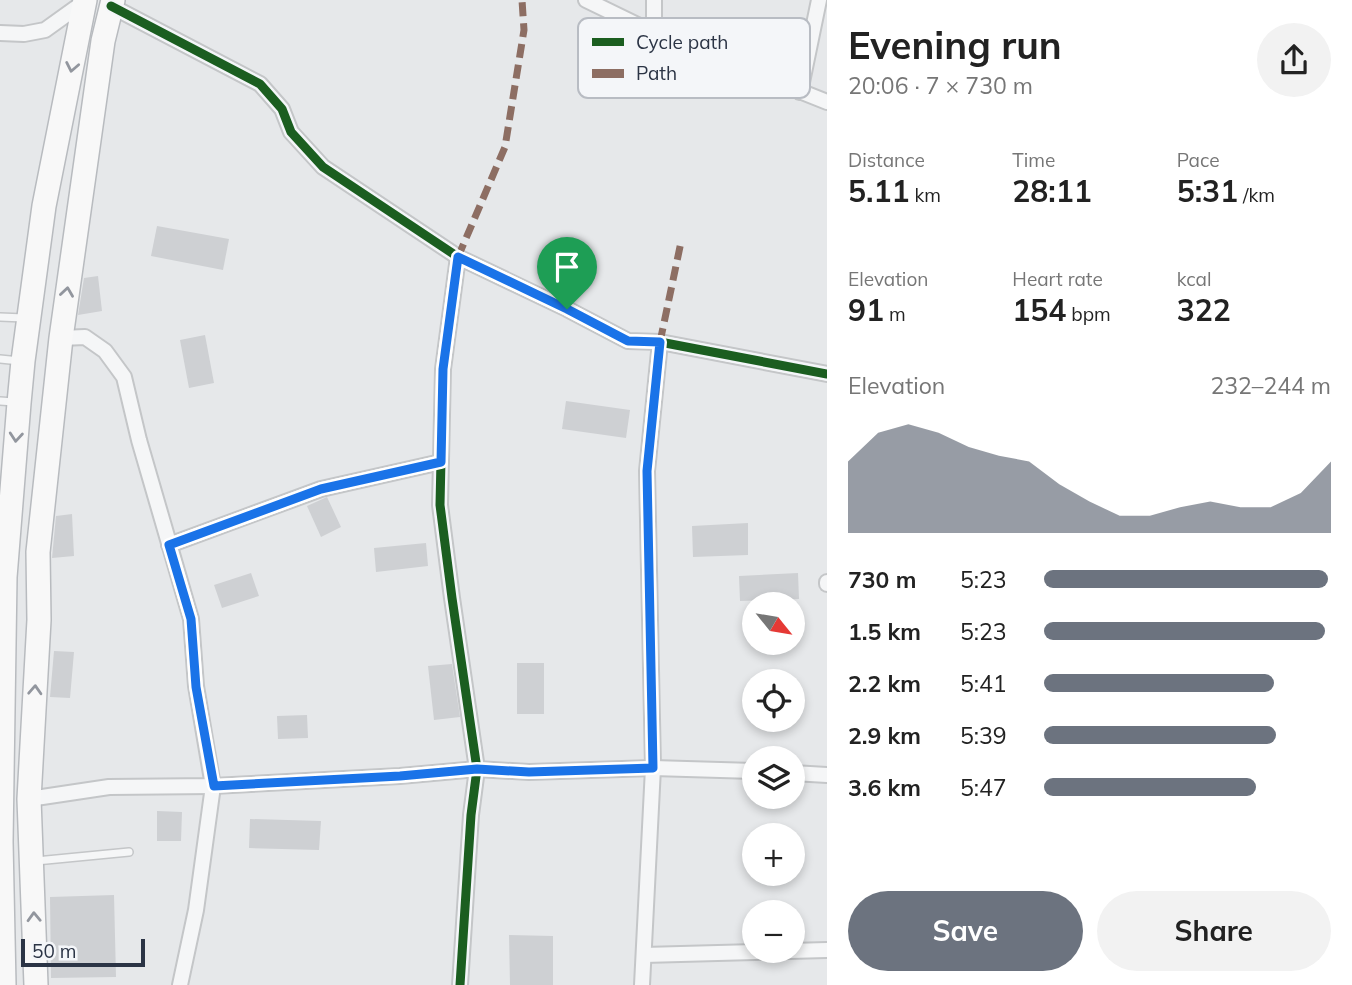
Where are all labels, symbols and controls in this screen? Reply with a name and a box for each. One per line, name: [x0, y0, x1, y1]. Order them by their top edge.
legend: [578, 18, 810, 98]
text: Evening run: [848, 21, 1062, 69]
button: share: [1257, 23, 1331, 97]
text: Cycle path: [636, 30, 728, 54]
one-way arrow: [65, 61, 80, 73]
text: Path: [636, 61, 677, 85]
text: 20:06 · 7 × 730 m: [848, 71, 1033, 100]
text: Distance: [848, 148, 925, 172]
text: Time: [1012, 148, 1055, 172]
text: Pace: [1177, 148, 1220, 172]
text: 5.11: [848, 172, 909, 210]
text: 28:11: [1012, 172, 1092, 210]
text: 5:31: [1177, 172, 1238, 210]
text: km: [909, 183, 941, 207]
text: /km: [1238, 183, 1275, 207]
pin: [537, 237, 597, 309]
icon: arrive: [548, 248, 586, 286]
text: Elevation: [848, 267, 928, 291]
text: Heart rate: [1012, 267, 1103, 291]
text: kcal: [1177, 267, 1211, 291]
one-way arrow: [60, 286, 75, 298]
text: 91: [848, 291, 884, 329]
text: 154: [1012, 291, 1066, 329]
text: 322: [1177, 291, 1231, 329]
text: m: [884, 302, 906, 326]
text: bpm: [1066, 302, 1111, 326]
text: Elevation: [848, 371, 945, 400]
text: 232–244 m: [1210, 371, 1331, 400]
one-way arrow: [9, 432, 24, 443]
text: 730 m: [848, 565, 916, 594]
text: 5:23: [960, 565, 1007, 594]
north arrow: [742, 592, 805, 654]
map controls: [742, 592, 805, 963]
text: 1.5 km: [848, 617, 921, 646]
text: 5:23: [960, 617, 1007, 646]
button: locate: [742, 669, 805, 732]
text: 2.2 km: [848, 669, 921, 698]
text: 5:41: [960, 669, 1007, 698]
one-way arrow: [27, 684, 42, 695]
text: 2.9 km: [848, 721, 921, 750]
text: 5:39: [960, 721, 1007, 750]
button: layers: [742, 746, 805, 809]
text: 3.6 km: [848, 773, 921, 802]
text: 5:47: [960, 773, 1007, 802]
button: +: [742, 823, 805, 886]
button: Save: [848, 891, 1083, 971]
button: Share: [1097, 891, 1331, 971]
button: −: [742, 900, 805, 963]
one-way arrow: [26, 911, 41, 922]
scale bar: [21, 936, 145, 968]
text: 50 m: [32, 939, 76, 963]

